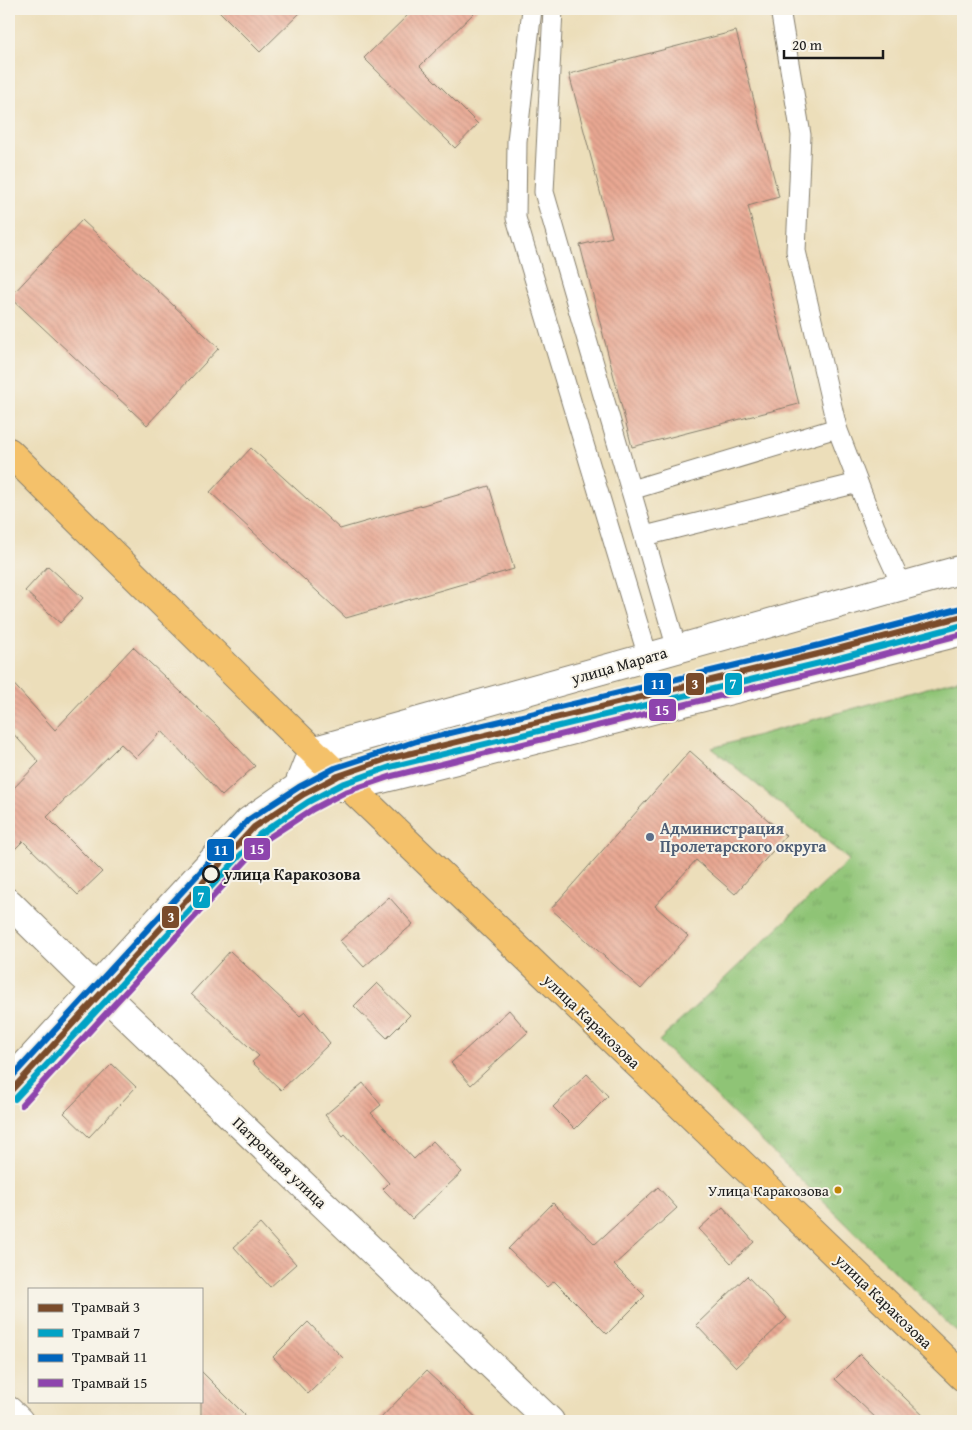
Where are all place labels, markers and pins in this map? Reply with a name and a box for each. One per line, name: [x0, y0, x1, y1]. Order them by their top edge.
place label: Администрация Пролетарского округа: [660, 816, 827, 858]
marker: Администрация Пролетарского округа: [644, 831, 656, 843]
place label: улица Каракозова: [223, 862, 361, 886]
marker: улица Каракозова: [202, 865, 220, 883]
place label: Улица Каракозова: [708, 1180, 830, 1201]
marker: Улица Каракозова: [833, 1185, 843, 1195]

